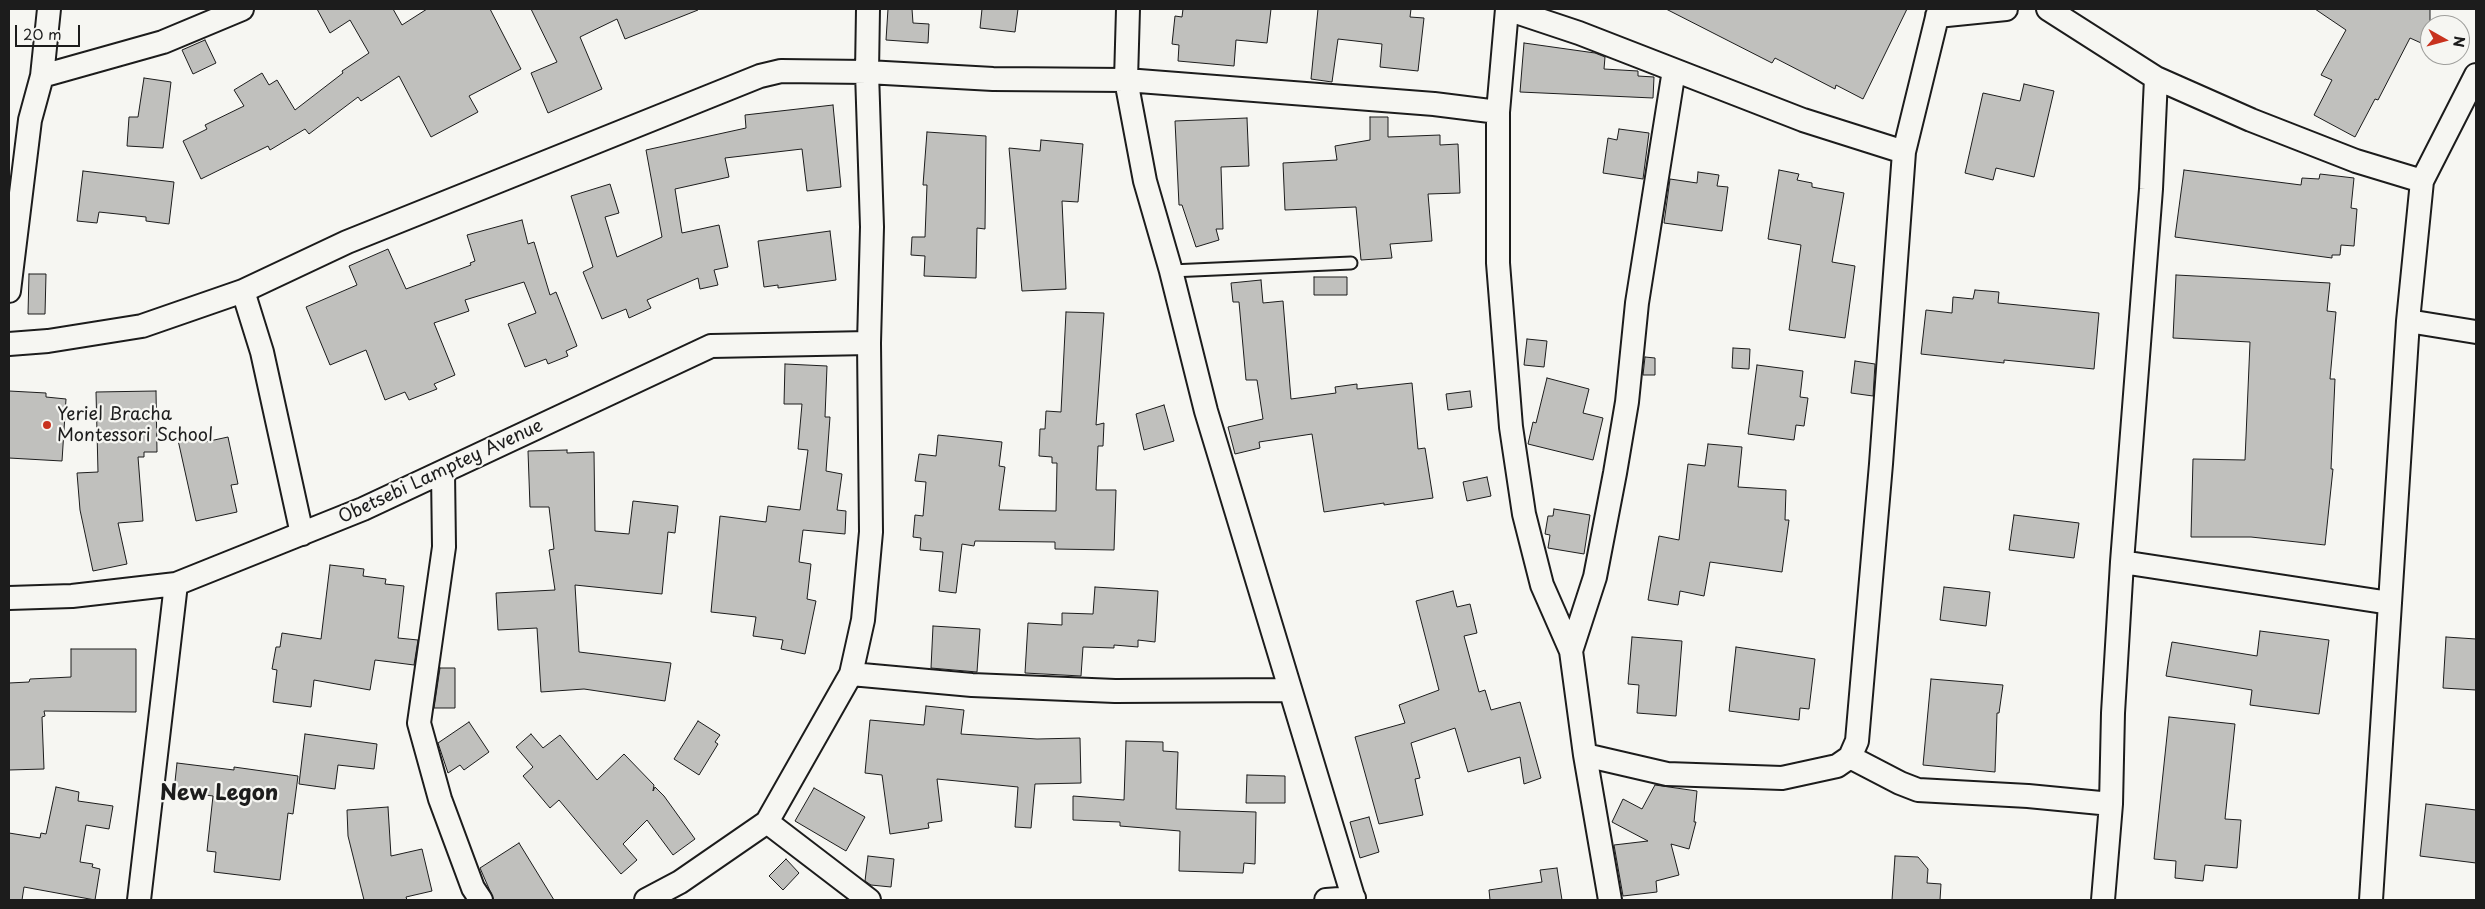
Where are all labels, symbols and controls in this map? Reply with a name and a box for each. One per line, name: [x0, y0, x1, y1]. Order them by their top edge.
scale bar: [18, 15, 82, 47]
north arrow: [2420, 15, 2470, 65]
text: 20 m: [23, 22, 62, 45]
text: N: [2448, 35, 2470, 49]
place label: Yeriel Bracha Montessori School: [57, 404, 213, 446]
street label: Obetsebi Lamptey Avenue: [335, 415, 547, 529]
marker: Yeriel Bracha Montessori School: [41, 419, 53, 431]
district label: New Legon: [160, 781, 278, 807]

